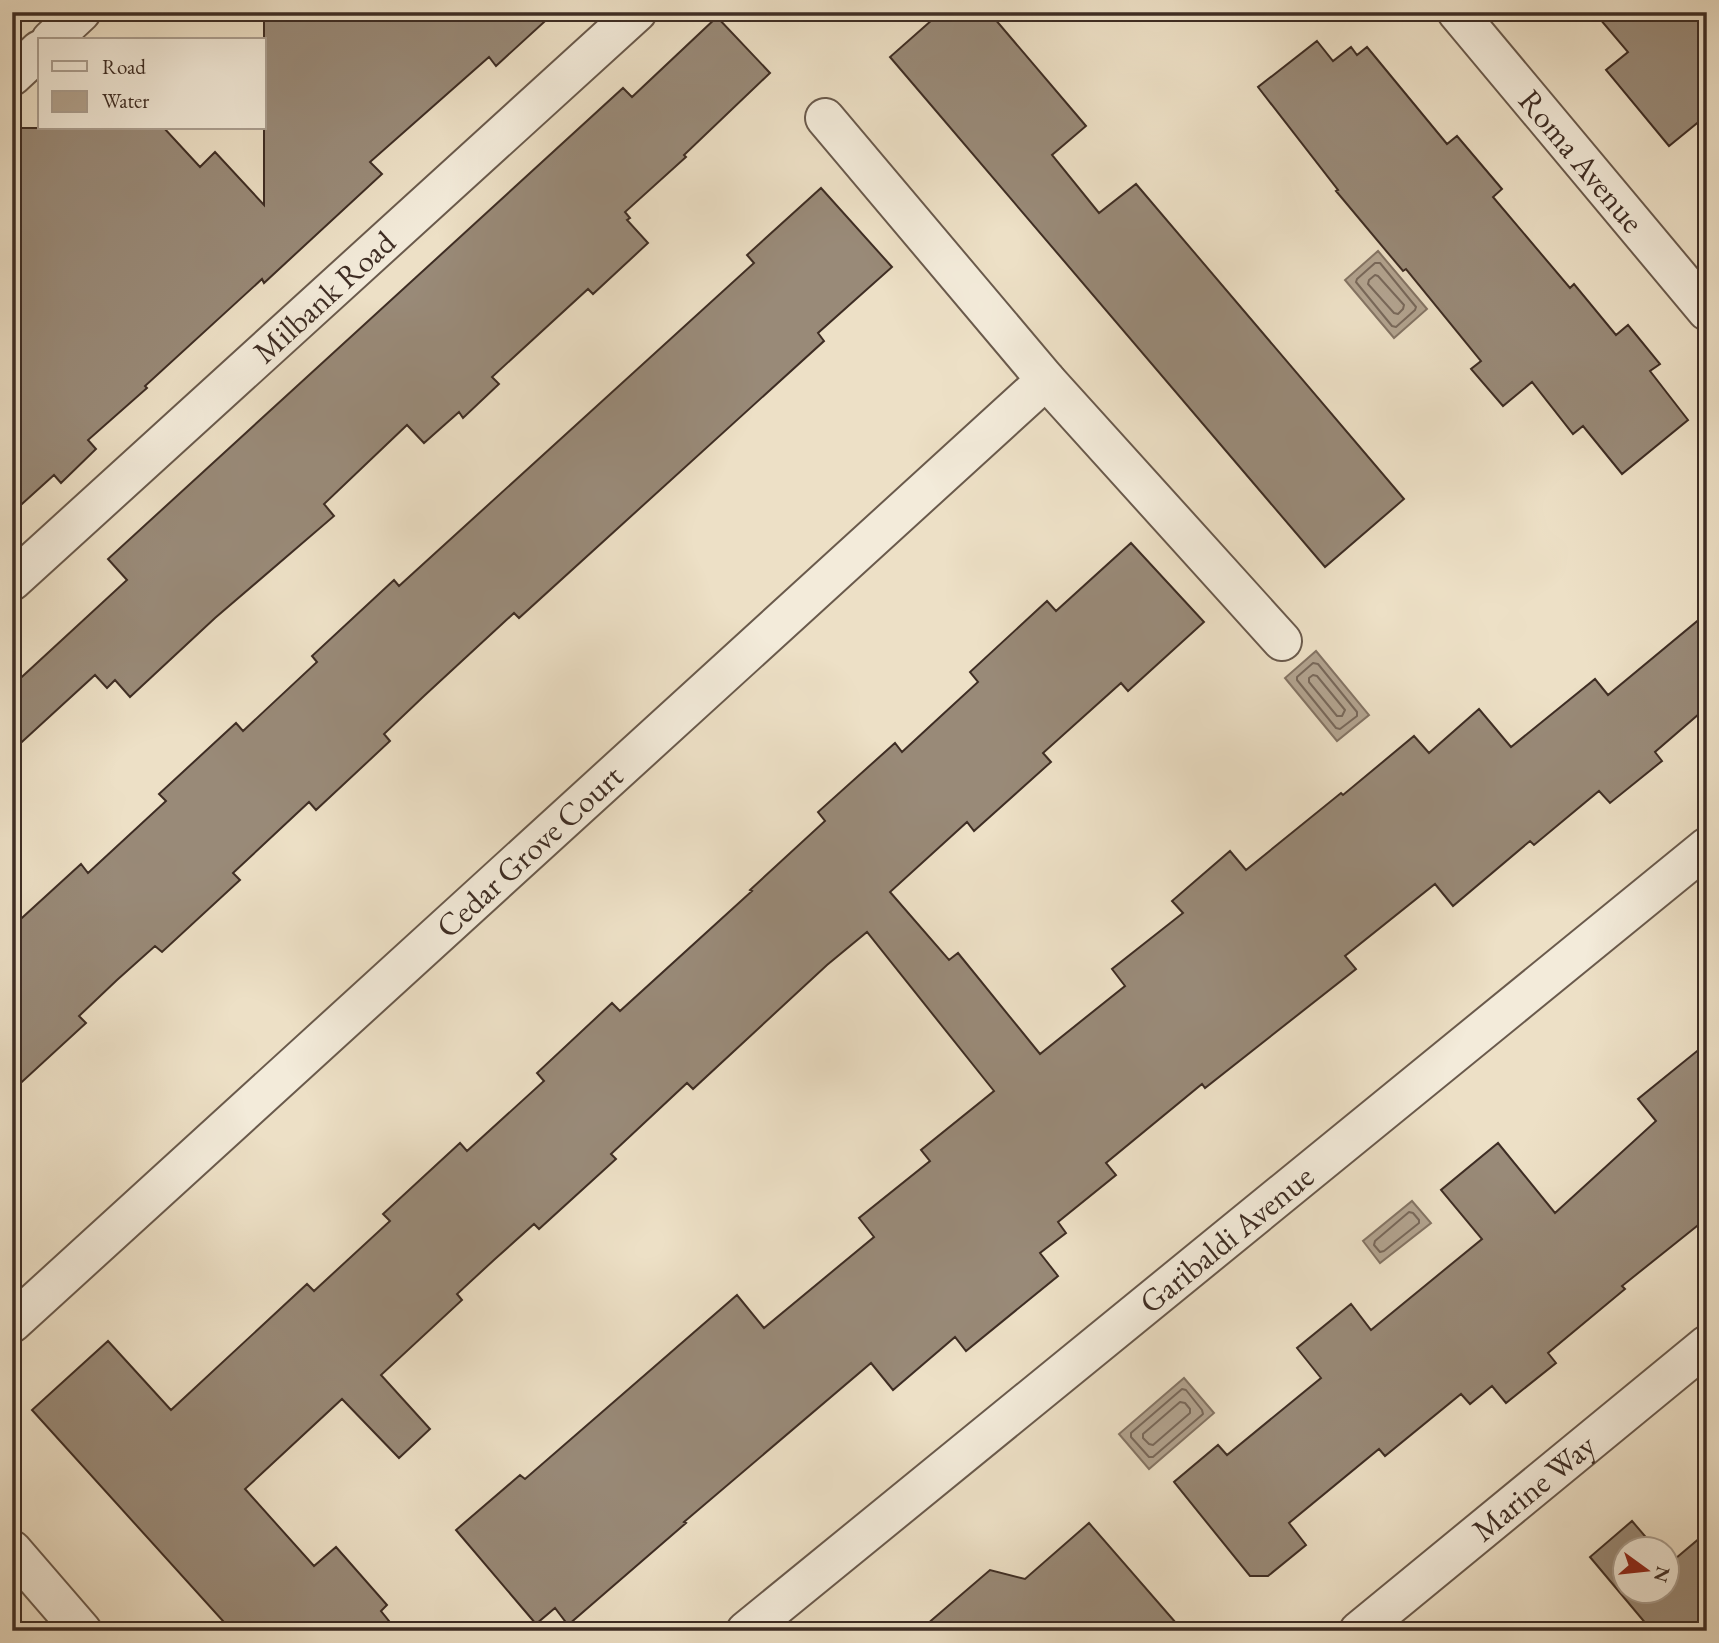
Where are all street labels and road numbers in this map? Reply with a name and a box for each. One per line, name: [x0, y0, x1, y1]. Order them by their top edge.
street label: Roma Avenue: [1509, 80, 1654, 241]
street label: Milbank Road: [244, 221, 405, 372]
street label: Cedar Grove Court: [427, 755, 632, 947]
street label: Garibaldi Avenue: [1130, 1155, 1322, 1323]
street label: Marine Way: [1463, 1424, 1605, 1551]

